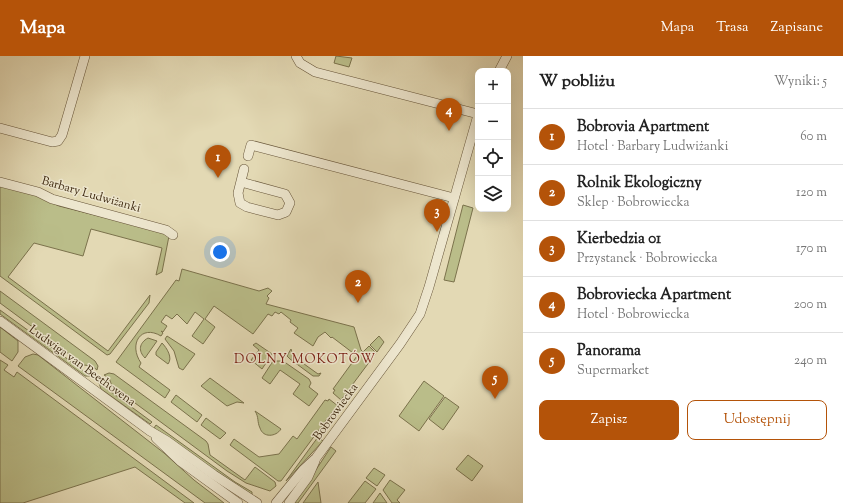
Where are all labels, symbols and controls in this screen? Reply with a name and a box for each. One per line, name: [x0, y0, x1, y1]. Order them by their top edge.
text: Mapa: [20, 15, 65, 42]
text: Mapa: [661, 18, 694, 38]
text: Trasa: [716, 18, 748, 38]
text: Zapisane: [770, 18, 823, 38]
map controls: [475, 68, 511, 212]
button: +: [475, 68, 511, 104]
text: W pobliżu: [539, 70, 615, 94]
text: Wyniki: 5: [774, 73, 827, 91]
pin: 4: [436, 98, 462, 131]
button: −: [475, 104, 511, 140]
text: Bobrovia Apartment: [577, 117, 709, 138]
text: 1: [550, 128, 554, 146]
text: 60 m: [800, 128, 827, 146]
text: Hotel · Barbary Ludwiżanki: [577, 138, 728, 156]
button: locate: [475, 140, 511, 176]
pin: 1: [205, 145, 231, 178]
street label: Barbary Ludwiżanki: [39, 172, 143, 218]
text: Rolnik Ekologiczny: [577, 173, 702, 194]
button: layers: [475, 176, 511, 212]
text: 2: [549, 184, 555, 202]
text: 120 m: [796, 184, 827, 202]
text: Sklep · Bobrowiecka: [577, 194, 690, 212]
pin: 3: [424, 199, 450, 232]
text: Kierbedzia 01: [577, 229, 661, 250]
text: 3: [549, 240, 555, 258]
text: 170 m: [796, 240, 827, 258]
your location: [210, 242, 230, 262]
text: Przystanek · Bobrowiecka: [577, 250, 718, 268]
pin: 2: [345, 270, 371, 303]
text: Bobroviecka Apartment: [577, 285, 731, 306]
text: 4: [549, 296, 555, 314]
text: 200 m: [794, 296, 827, 314]
text: Hotel · Bobrowiecka: [577, 306, 689, 324]
street label: Ludwiga van Beethovena: [25, 321, 140, 411]
text: Panorama: [577, 341, 641, 362]
district label: DOLNY MOKOTÓW: [234, 350, 376, 369]
text: 5: [550, 352, 554, 370]
text: 240 m: [794, 352, 827, 370]
text: Supermarket: [577, 362, 649, 380]
pin: 5: [482, 366, 508, 399]
street label: Bobrowiecka: [309, 379, 363, 444]
button: Zapisz: [539, 400, 679, 440]
button: Udostępnij: [687, 400, 827, 440]

